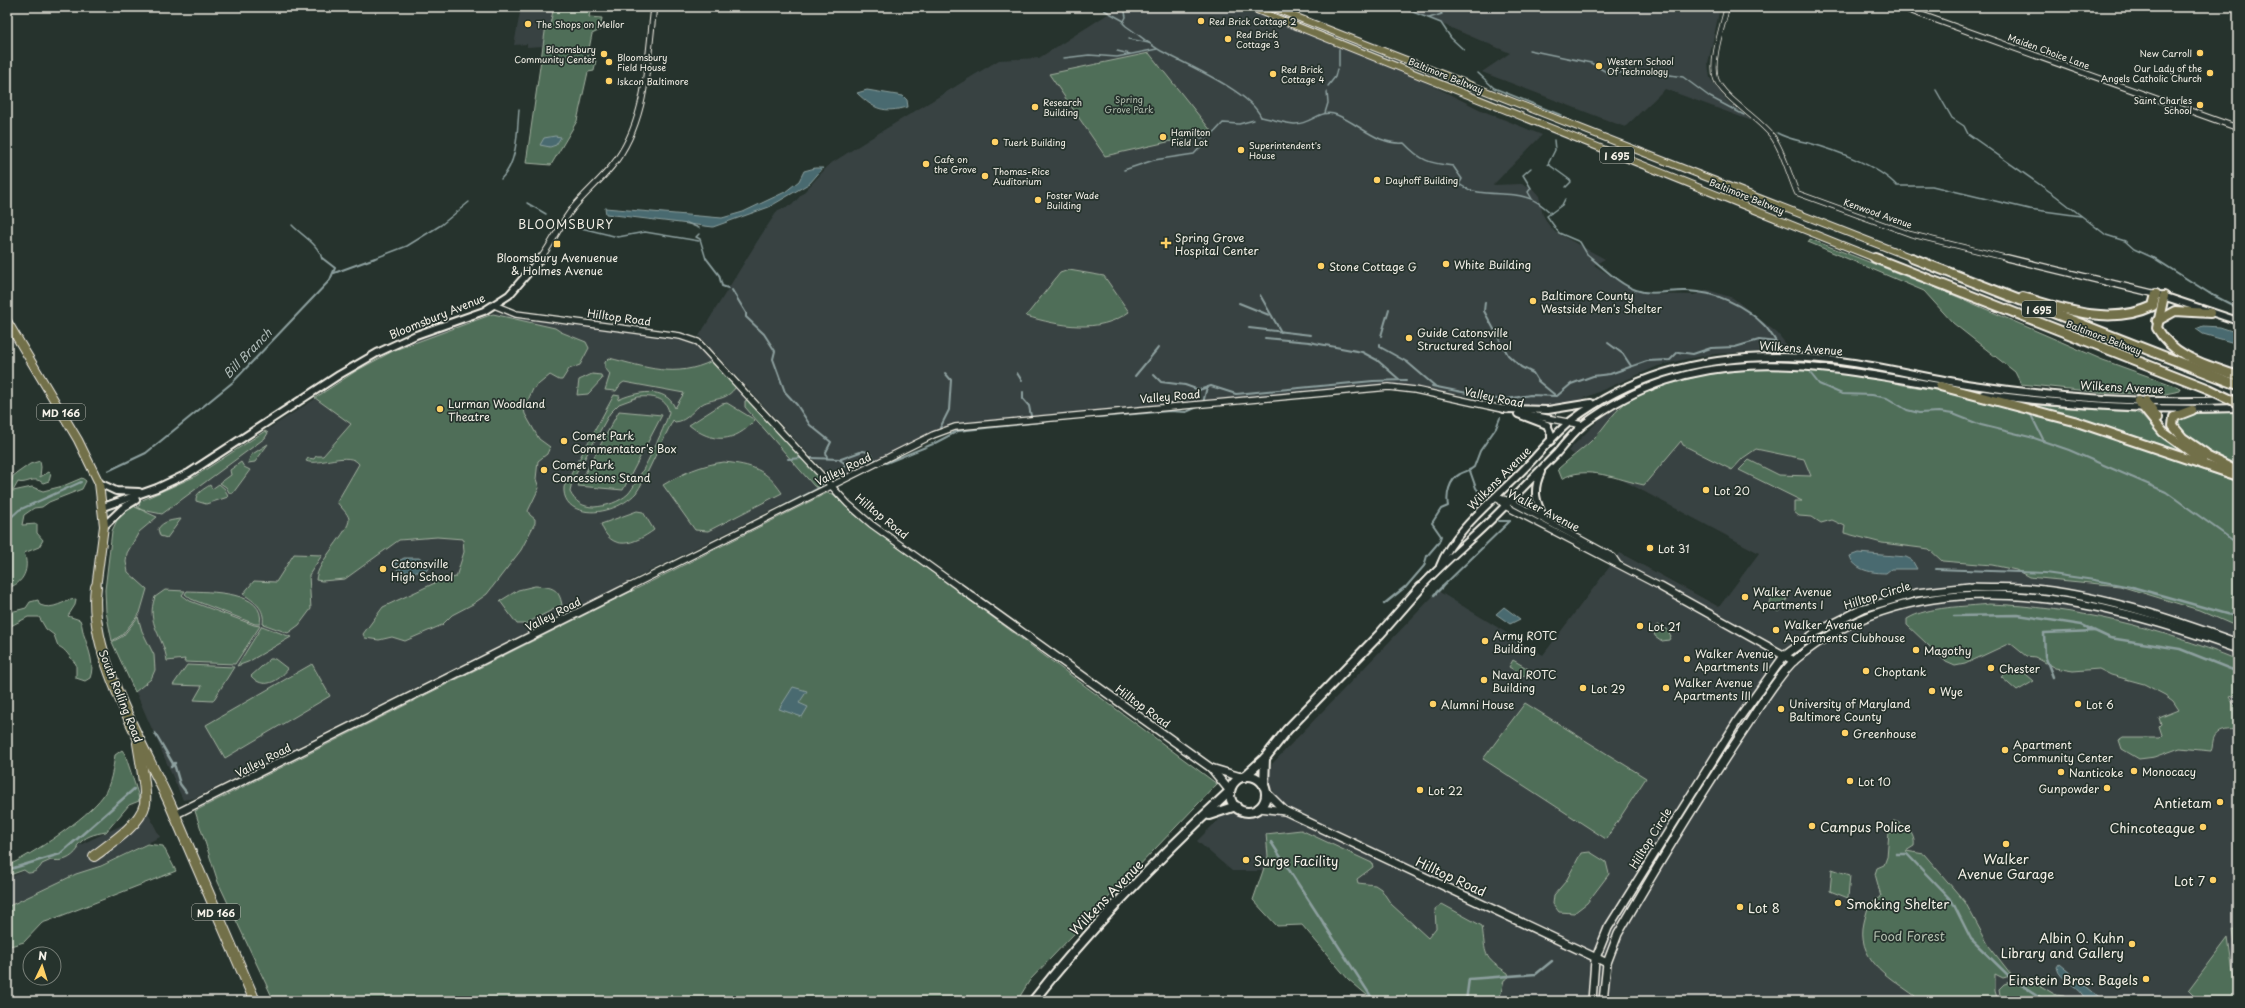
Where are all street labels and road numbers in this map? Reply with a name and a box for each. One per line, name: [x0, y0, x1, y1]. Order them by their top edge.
street label: Maiden Choice Lane: [2006, 30, 2092, 72]
street label: Baltimore Beltway: [1406, 54, 1486, 96]
road number: I 695: [1600, 147, 1634, 163]
street label: Baltimore Beltway: [1707, 175, 1787, 217]
street label: Kenwood Avenue: [1842, 195, 1914, 231]
street label: Bloomsbury Avenue: [386, 289, 488, 343]
road number: I 695: [2022, 301, 2056, 317]
street label: Hilltop Road: [586, 304, 652, 330]
street label: Baltimore Beltway: [2064, 316, 2144, 358]
street label: Wilkens Avenue: [1759, 337, 1843, 359]
street label: Wilkens Avenue: [2080, 376, 2164, 398]
street label: Valley Road: [1463, 382, 1525, 412]
street label: Valley Road: [1139, 385, 1201, 407]
road number: MD 166: [37, 404, 85, 420]
street label: Wilkens Avenue: [1463, 442, 1535, 514]
street label: Valley Road: [812, 448, 874, 490]
street label: Walker Avenue: [1505, 485, 1583, 535]
street label: Hilltop Road: [852, 489, 912, 543]
street label: Hilltop Circle: [1842, 577, 1912, 613]
street label: Valley Road: [522, 593, 584, 635]
street label: South Rolling Road: [95, 647, 147, 745]
street label: Hilltop Road: [1112, 680, 1174, 732]
street label: Valley Road: [232, 739, 294, 781]
street label: Hilltop Circle: [1625, 804, 1675, 872]
street label: Hilltop Road: [1413, 851, 1489, 901]
street label: Wilkens Avenue: [1065, 855, 1147, 939]
road number: MD 166: [192, 904, 240, 920]

